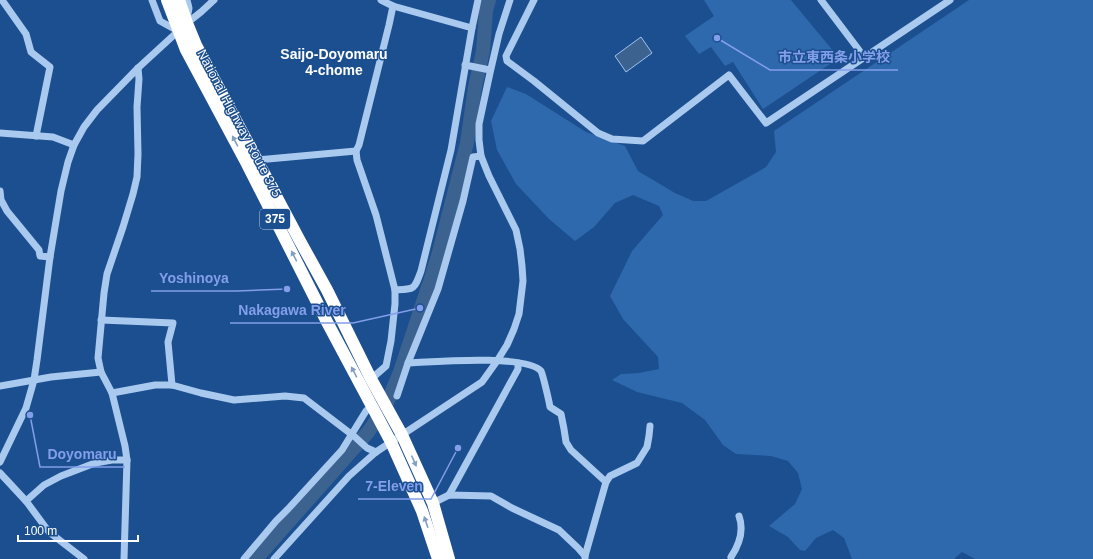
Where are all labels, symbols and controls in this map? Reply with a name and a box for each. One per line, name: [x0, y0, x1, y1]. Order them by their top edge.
callout: 市立東西条小学校: [770, 44, 898, 70]
district label: Saijo-Doyomaru 4-chome: [280, 46, 388, 78]
street label: National Highway Route 375: [194, 47, 285, 200]
text: 市立東西条小学校: [778, 49, 890, 65]
one-way arrow: [232, 135, 238, 146]
road number: 375: [260, 209, 290, 229]
one-way arrow: [291, 250, 298, 262]
callout: Yoshinoya: [151, 265, 237, 291]
text: Yoshinoya: [159, 270, 229, 286]
callout: Nakagawa River: [230, 297, 353, 323]
text: Nakagawa River: [238, 302, 346, 318]
one-way arrow: [350, 366, 357, 378]
callout: Doyomaru: [40, 441, 125, 467]
text: Doyomaru: [47, 446, 117, 462]
one-way arrow: [411, 455, 417, 467]
callout: 7-Eleven: [358, 473, 431, 499]
text: 7-Eleven: [365, 478, 423, 494]
one-way arrow: [423, 515, 429, 527]
scale bar: [18, 517, 138, 543]
text: 100 m: [24, 524, 57, 538]

